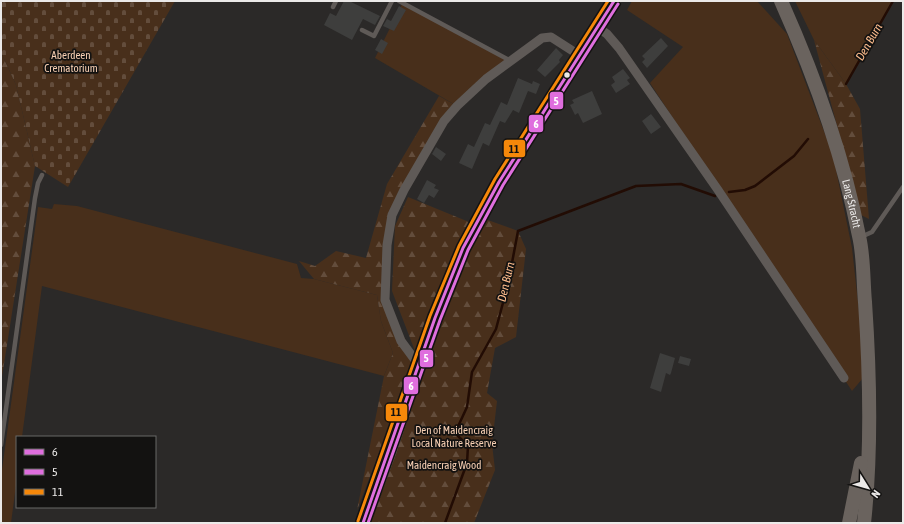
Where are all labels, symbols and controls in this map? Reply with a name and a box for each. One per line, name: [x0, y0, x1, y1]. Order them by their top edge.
water label: Den Burn: [853, 21, 885, 63]
park label: Aberdeen Crematorium: [44, 49, 98, 74]
unlabelled marker: [562, 70, 572, 80]
line badge: 5: [549, 91, 564, 110]
text: 5: [553, 95, 559, 107]
line badge: 6: [528, 114, 544, 133]
text: 6: [533, 118, 539, 130]
line badge: 11: [503, 139, 526, 158]
text: 11: [509, 143, 519, 155]
street label: Lang Stracht: [840, 178, 863, 229]
water label: Den Burn: [495, 261, 517, 303]
line badge: 5: [419, 349, 434, 368]
text: 5: [423, 352, 429, 364]
line badge: 6: [403, 376, 419, 395]
text: 6: [408, 380, 414, 392]
line badge: 11: [385, 403, 408, 422]
text: 11: [391, 406, 401, 418]
park label: Den of Maidencraig Local Nature Reserve: [412, 424, 496, 449]
legend: [16, 436, 156, 508]
text: 6: [52, 445, 58, 459]
park label: Maidencraig Wood: [407, 459, 481, 471]
text: 5: [52, 465, 58, 479]
north arrow: [848, 468, 888, 508]
text: 11: [52, 485, 64, 499]
text: N: [869, 488, 883, 500]

